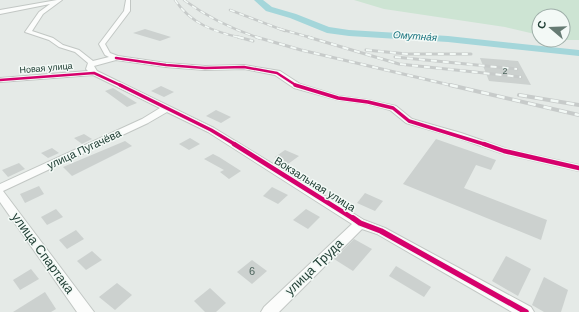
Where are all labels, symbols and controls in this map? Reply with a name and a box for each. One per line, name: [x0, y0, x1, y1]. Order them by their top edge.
north arrow: [531, 8, 571, 48]
text: С: [535, 19, 549, 30]
water label: Омутна́я: [393, 29, 438, 43]
street label: Новая улица: [19, 61, 73, 75]
house number: 2: [502, 66, 508, 76]
street label: улица Пугачёва: [45, 126, 124, 171]
street label: Вокзальная улица: [272, 154, 358, 214]
street label: улица Спартака: [9, 210, 78, 297]
street label: улица Труда: [282, 235, 347, 298]
house number: 6: [249, 265, 255, 277]

